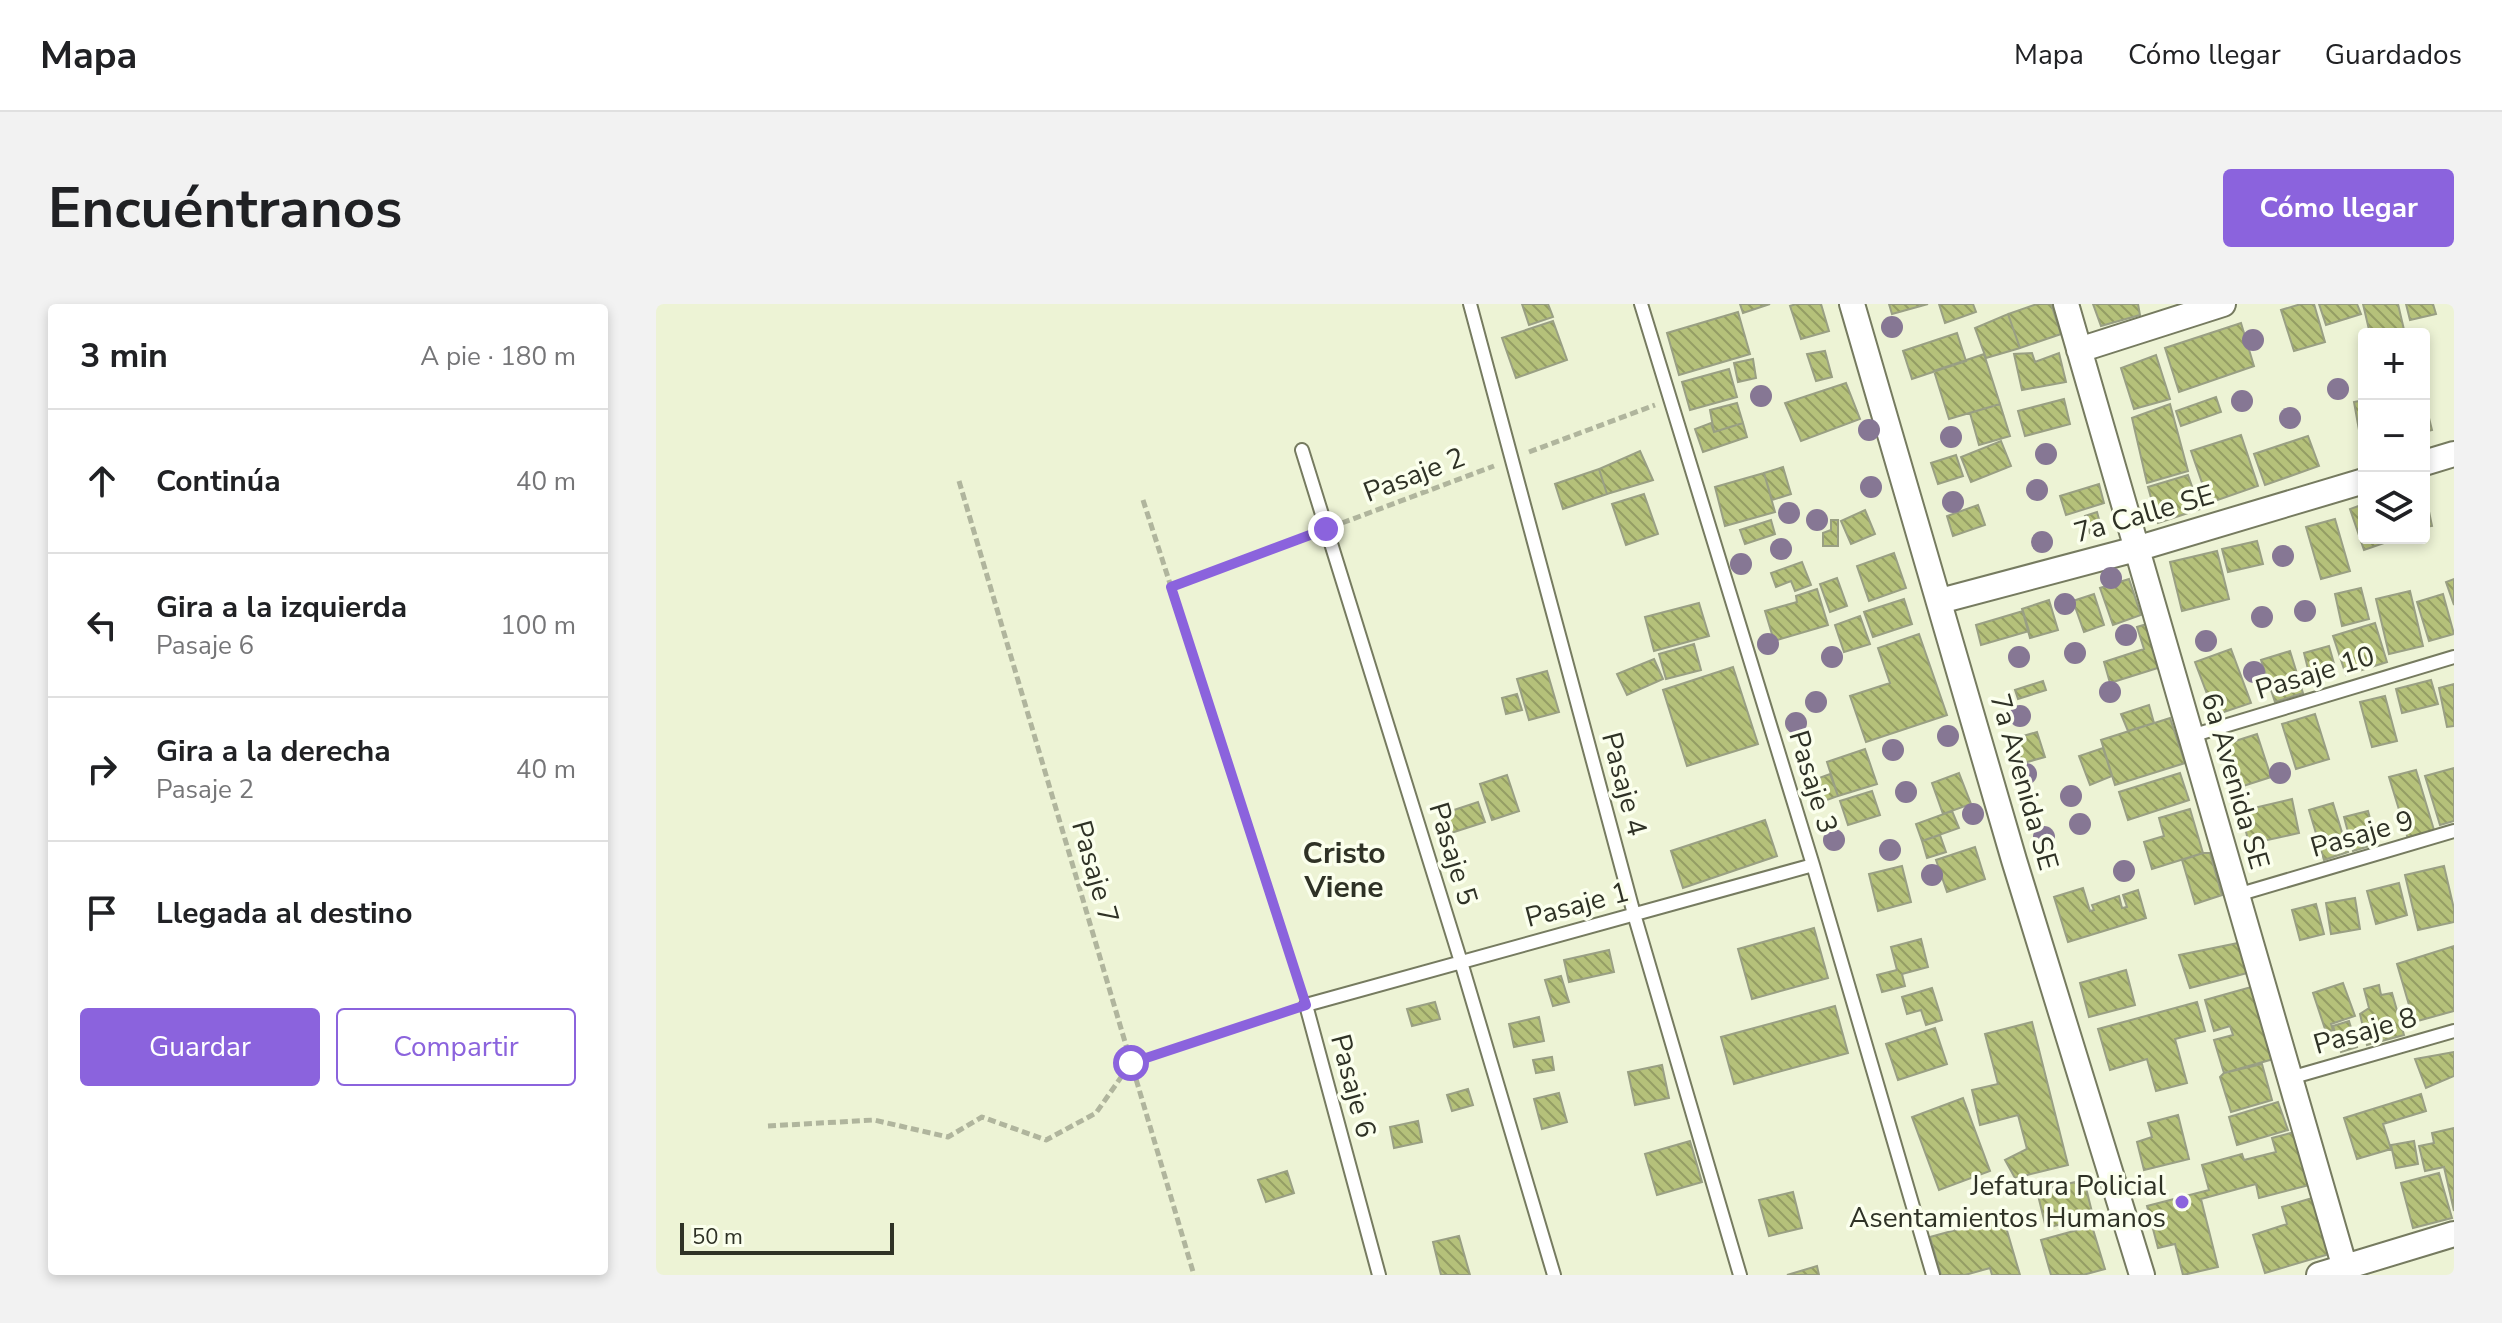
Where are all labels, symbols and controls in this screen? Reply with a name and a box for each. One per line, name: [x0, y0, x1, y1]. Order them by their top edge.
text: Mapa: [40, 30, 137, 81]
text: Mapa: [2014, 36, 2084, 74]
text: Cómo llegar: [2128, 36, 2281, 74]
text: Guardados: [2325, 36, 2462, 74]
button: Cómo llegar: [2223, 169, 2454, 247]
text: Encuéntranos: [48, 170, 402, 247]
map controls: [2358, 328, 2430, 544]
button: +: [2358, 328, 2430, 400]
text: 3 min: [80, 333, 168, 379]
text: A pie · 180 m: [420, 339, 576, 374]
button: −: [2358, 400, 2430, 472]
street label: Pasaje 2: [1358, 438, 1470, 512]
icon: ahead: [80, 459, 124, 503]
text: Continúa: [156, 461, 281, 502]
text: 40 m: [516, 464, 576, 499]
button: layers: [2358, 472, 2430, 544]
street label: 7a Calle SE: [2069, 476, 2219, 552]
route end: [1308, 511, 1344, 547]
text: Gira a la izquierda: [156, 587, 407, 628]
icon: left: [80, 603, 124, 647]
text: 100 m: [500, 608, 576, 643]
text: Pasaje 6: [156, 628, 254, 663]
street label: Pasaje 10: [2251, 637, 2379, 709]
street label: 6a Avenida SE: [2192, 688, 2278, 874]
street label: 7a Avenida SE: [1981, 689, 2067, 875]
street label: Pasaje 3: [1779, 726, 1847, 838]
street label: Pasaje 4: [1592, 728, 1656, 840]
text: Gira a la derecha: [156, 731, 391, 772]
icon: right: [80, 747, 124, 791]
text: 40 m: [516, 752, 576, 787]
text: Pasaje 2: [156, 772, 254, 807]
street label: Pasaje 5: [1419, 798, 1487, 910]
street label: Pasaje 9: [2306, 801, 2418, 867]
street label: Pasaje 7: [1062, 816, 1128, 928]
district label: Cristo Viene: [1303, 833, 1385, 908]
street label: Pasaje 1: [1521, 873, 1633, 937]
icon: arrive: [80, 891, 124, 935]
text: Llegada al destino: [156, 893, 412, 934]
street label: Pasaje 8: [2309, 998, 2421, 1064]
button: Guardar: [80, 1008, 320, 1086]
button: Compartir: [336, 1008, 576, 1086]
street label: Pasaje 6: [1321, 1030, 1385, 1142]
route start: [1113, 1045, 1149, 1081]
place label: Jefatura Policial Asentamientos Humanos: [1849, 1167, 2167, 1237]
marker: Jefatura Policial Asentamientos Humanos: [2173, 1193, 2191, 1211]
scale bar: [680, 1219, 894, 1255]
text: 50 m: [692, 1222, 743, 1252]

